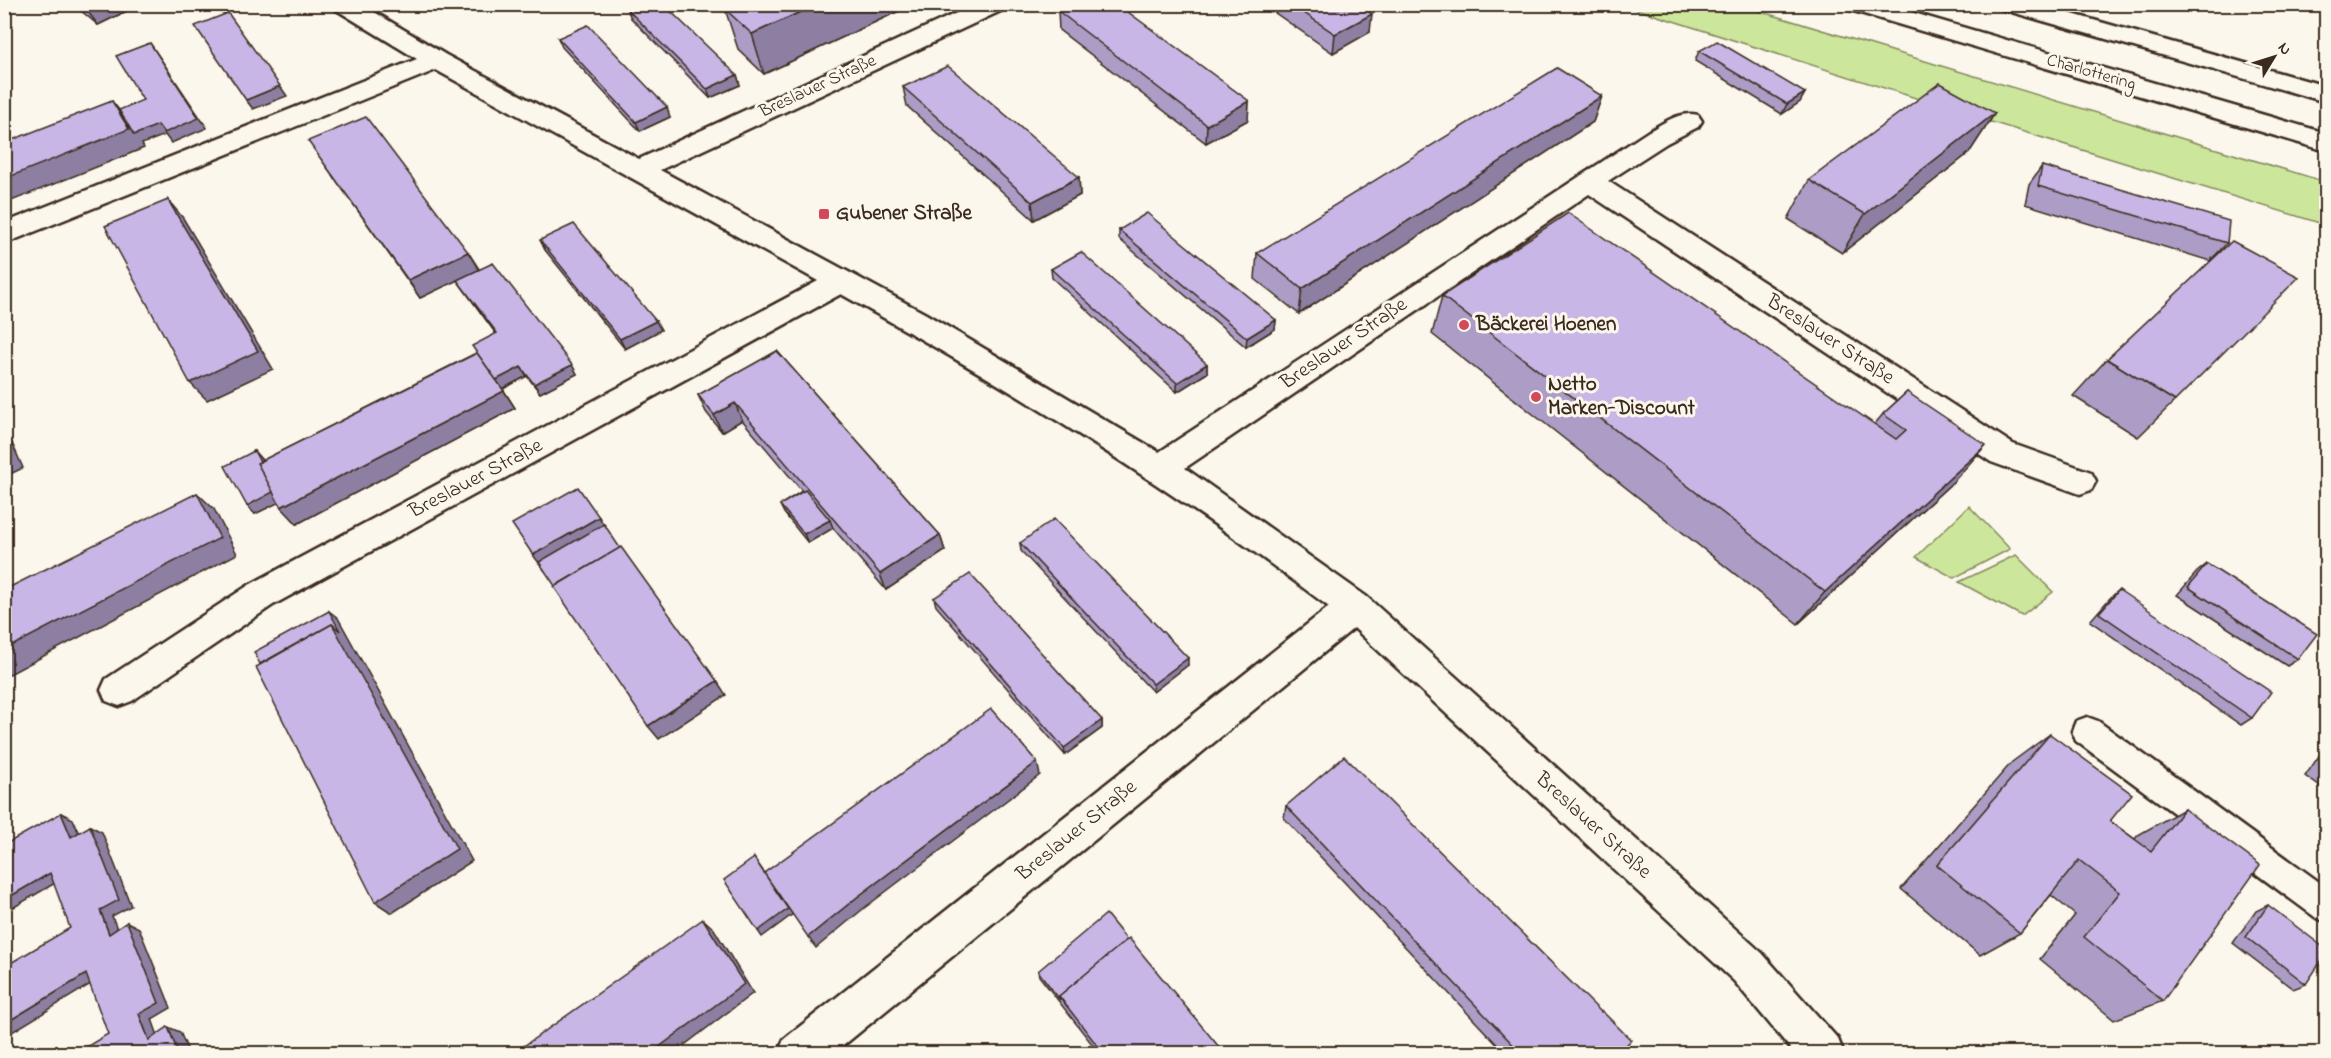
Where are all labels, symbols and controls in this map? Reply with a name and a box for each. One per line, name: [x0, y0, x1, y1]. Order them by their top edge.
north arrow: [2244, 27, 2304, 87]
text: N: [2271, 37, 2297, 61]
street label: Breslauer Straße: [754, 48, 882, 126]
street label: Charlottering: [2043, 48, 2139, 99]
place label: Gubener Straße: [836, 199, 973, 229]
marker: Gubener Straße: [817, 207, 831, 221]
street label: Breslauer Straße: [1759, 287, 1901, 393]
street label: Breslauer Straße: [1274, 290, 1414, 398]
place label: Bäckerei Hoenen: [1475, 310, 1616, 340]
marker: Bäckerei Hoenen: [1457, 318, 1471, 332]
place label: Netto Marken-Discount: [1548, 370, 1696, 424]
marker: Netto Marken-Discount: [1529, 390, 1543, 404]
street label: Breslauer Straße: [403, 431, 549, 527]
street label: Breslauer Straße: [1527, 765, 1658, 887]
street label: Breslauer Straße: [1009, 773, 1144, 890]

